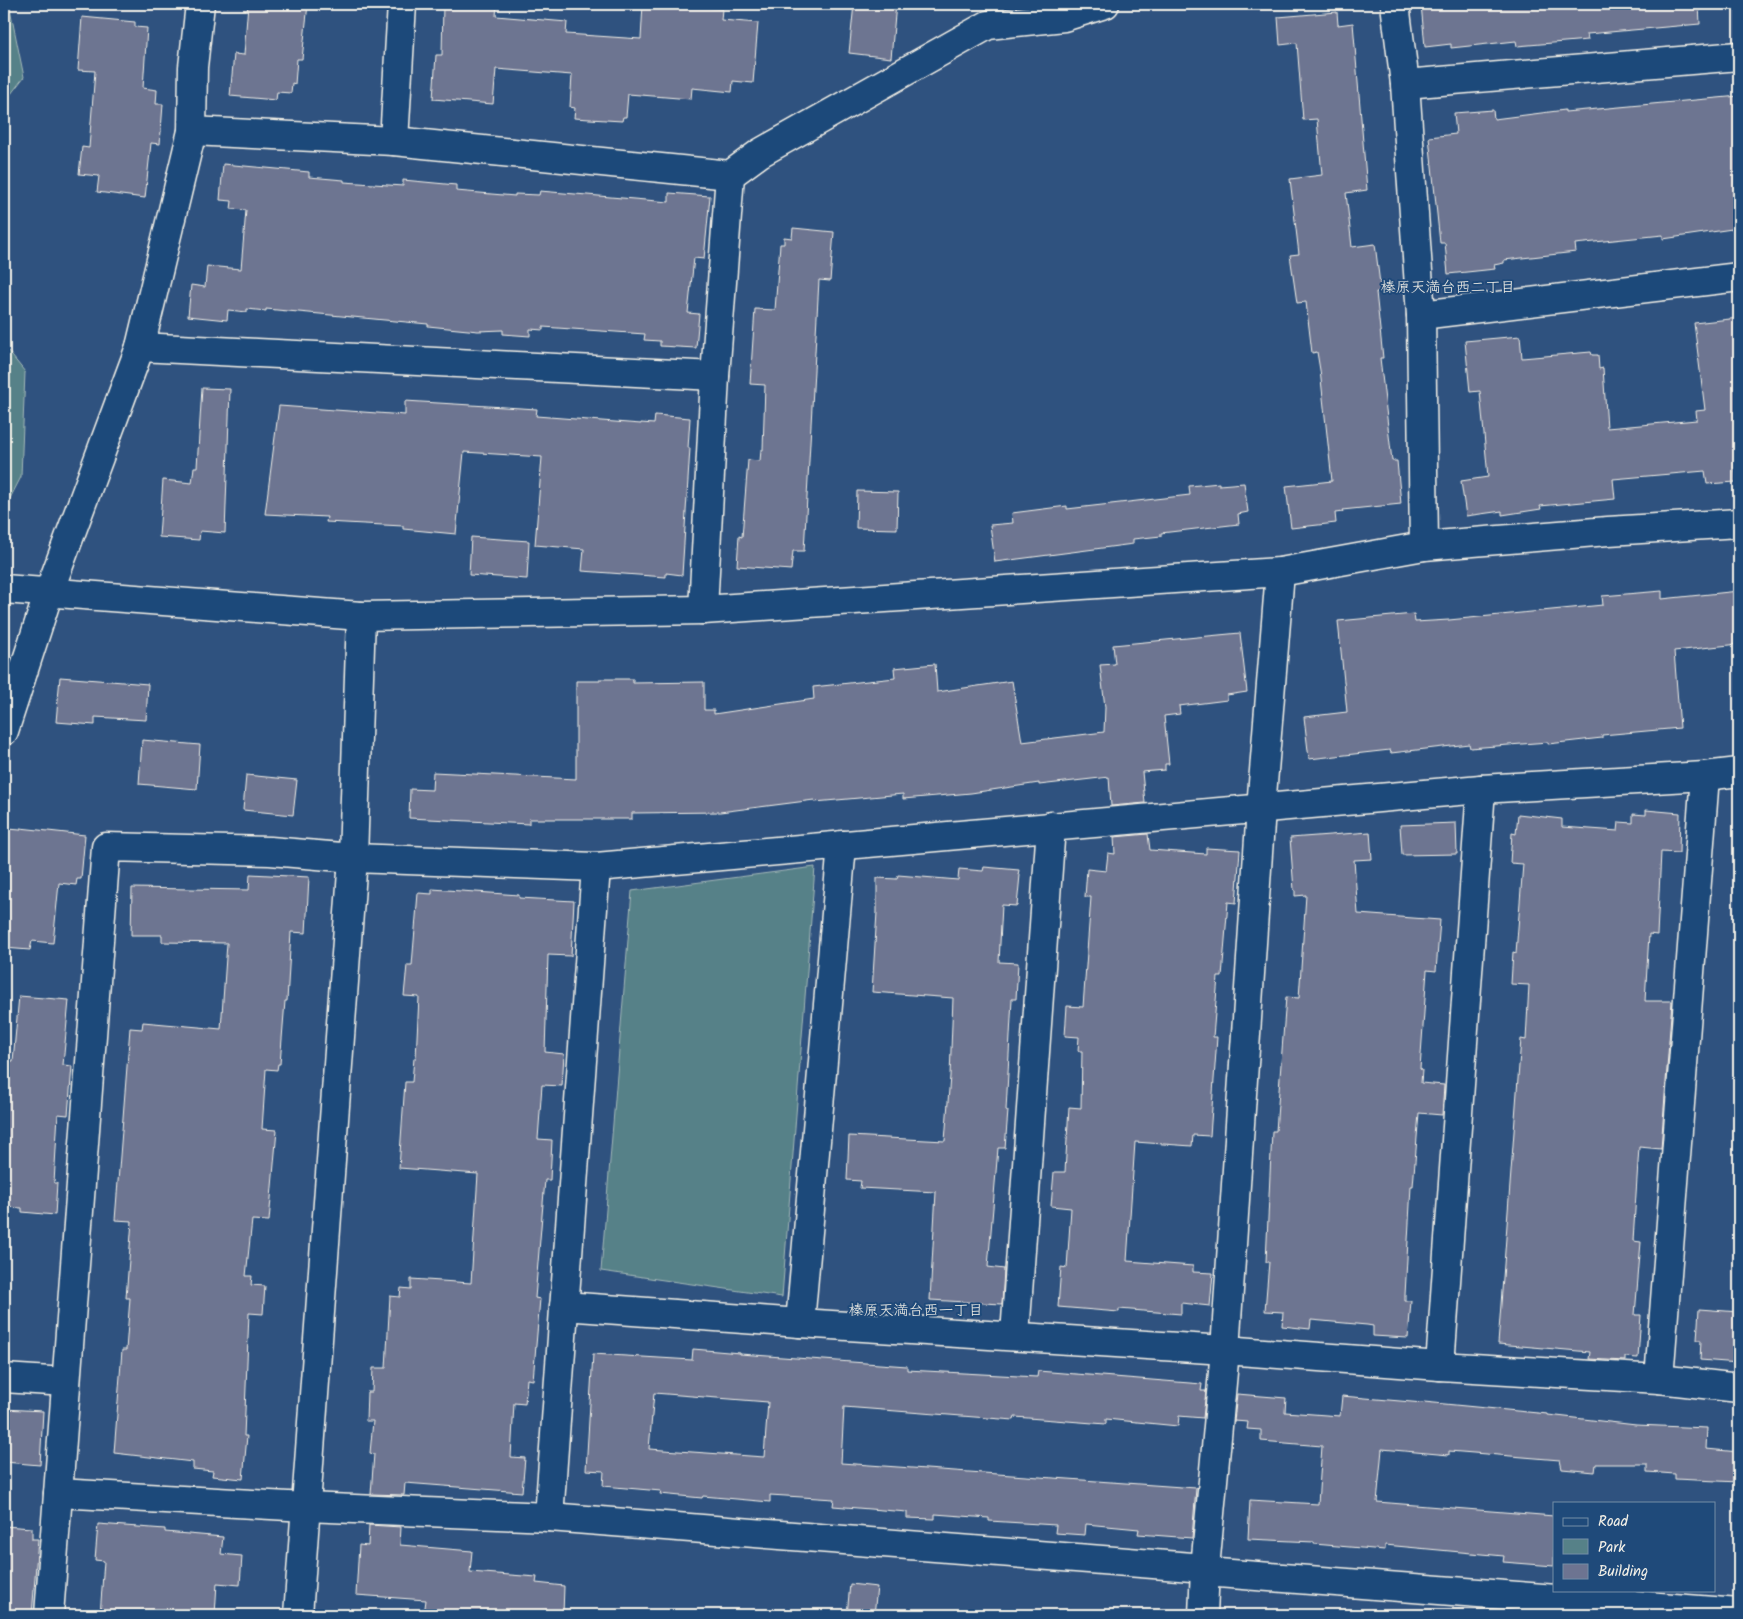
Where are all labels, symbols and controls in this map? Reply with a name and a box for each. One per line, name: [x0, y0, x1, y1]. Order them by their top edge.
district label: 榛原天満台西二丁目: [1380, 276, 1516, 300]
district label: 榛原天満台西一丁目: [848, 1299, 984, 1323]
legend: [1553, 1502, 1716, 1592]
text: Road: [1598, 1510, 1629, 1534]
text: Park: [1598, 1536, 1626, 1560]
text: Building: [1598, 1560, 1648, 1584]

